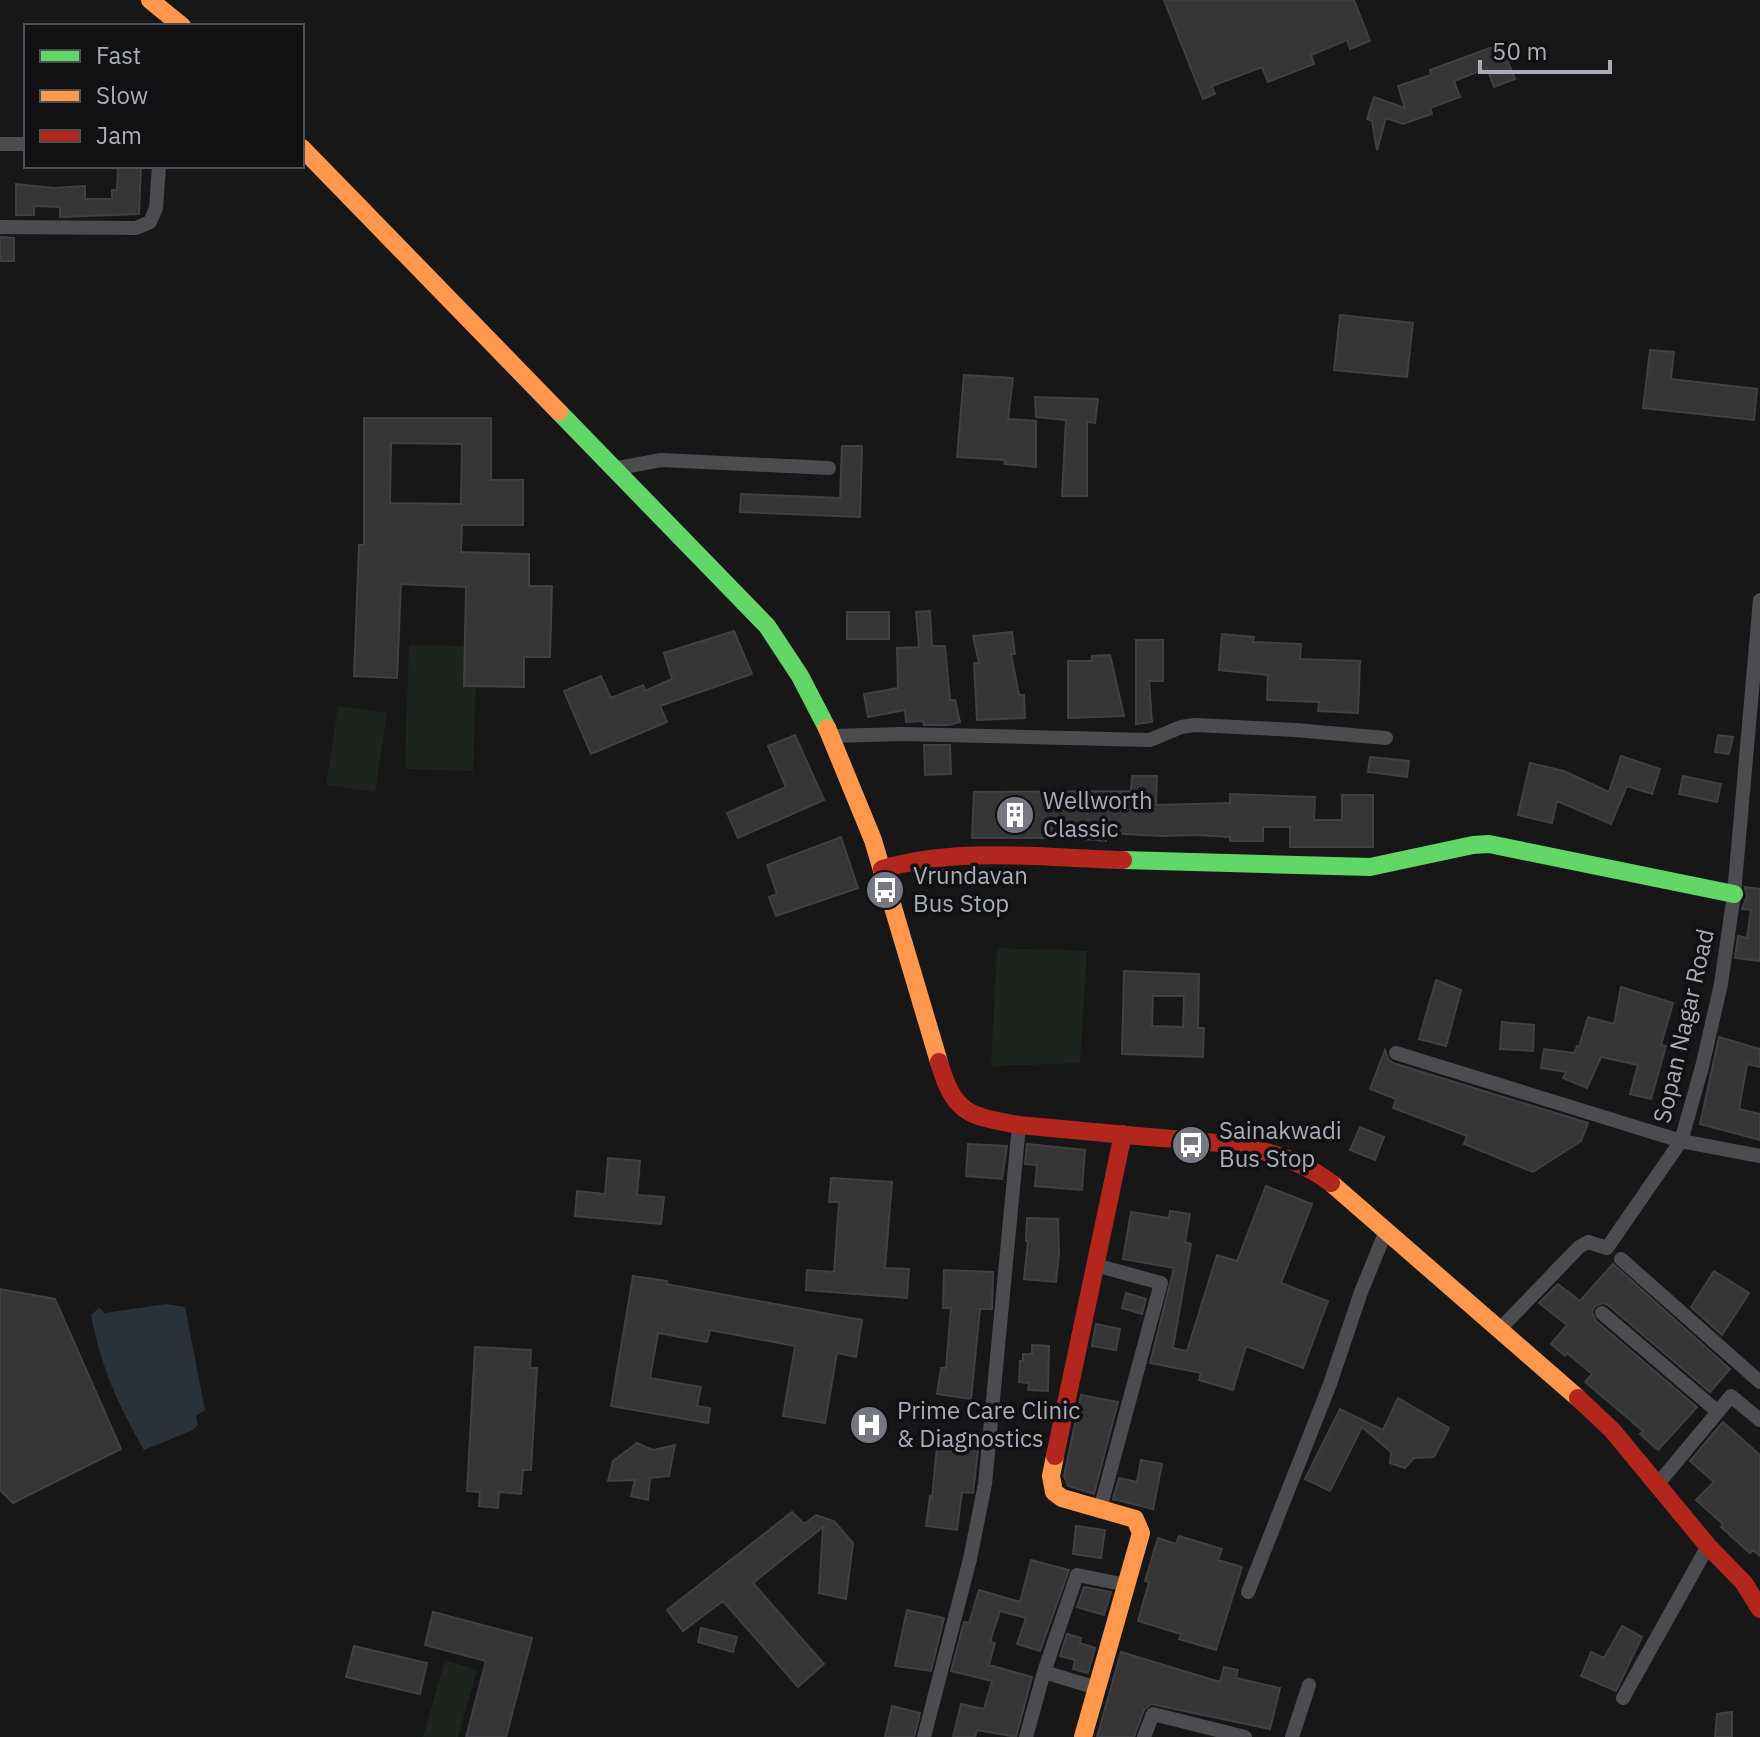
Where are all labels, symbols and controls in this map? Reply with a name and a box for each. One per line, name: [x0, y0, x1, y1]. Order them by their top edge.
legend: [24, 24, 304, 168]
scale bar: [1480, 24, 1610, 74]
text: 50 m: [1492, 35, 1547, 67]
text: Fast: [96, 39, 141, 71]
text: Slow: [96, 79, 148, 111]
text: Jam: [96, 119, 142, 151]
place label: Wellworth Classic: [1043, 784, 1153, 844]
building icon: Wellworth Classic: [994, 794, 1036, 836]
place label: Vrundavan Bus Stop: [913, 859, 1028, 919]
bus stop icon: Vrundavan Bus Stop: [864, 869, 906, 911]
street label: Sopan Nagar Road: [1645, 926, 1721, 1126]
place label: Sainakwadi Bus Stop: [1219, 1114, 1342, 1174]
bus stop icon: Sainakwadi Bus Stop: [1170, 1124, 1212, 1166]
place label: Prime Care Clinic & Diagnostics: [897, 1394, 1080, 1454]
hospital icon: Prime Care Clinic & Diagnostics: [848, 1404, 890, 1446]

